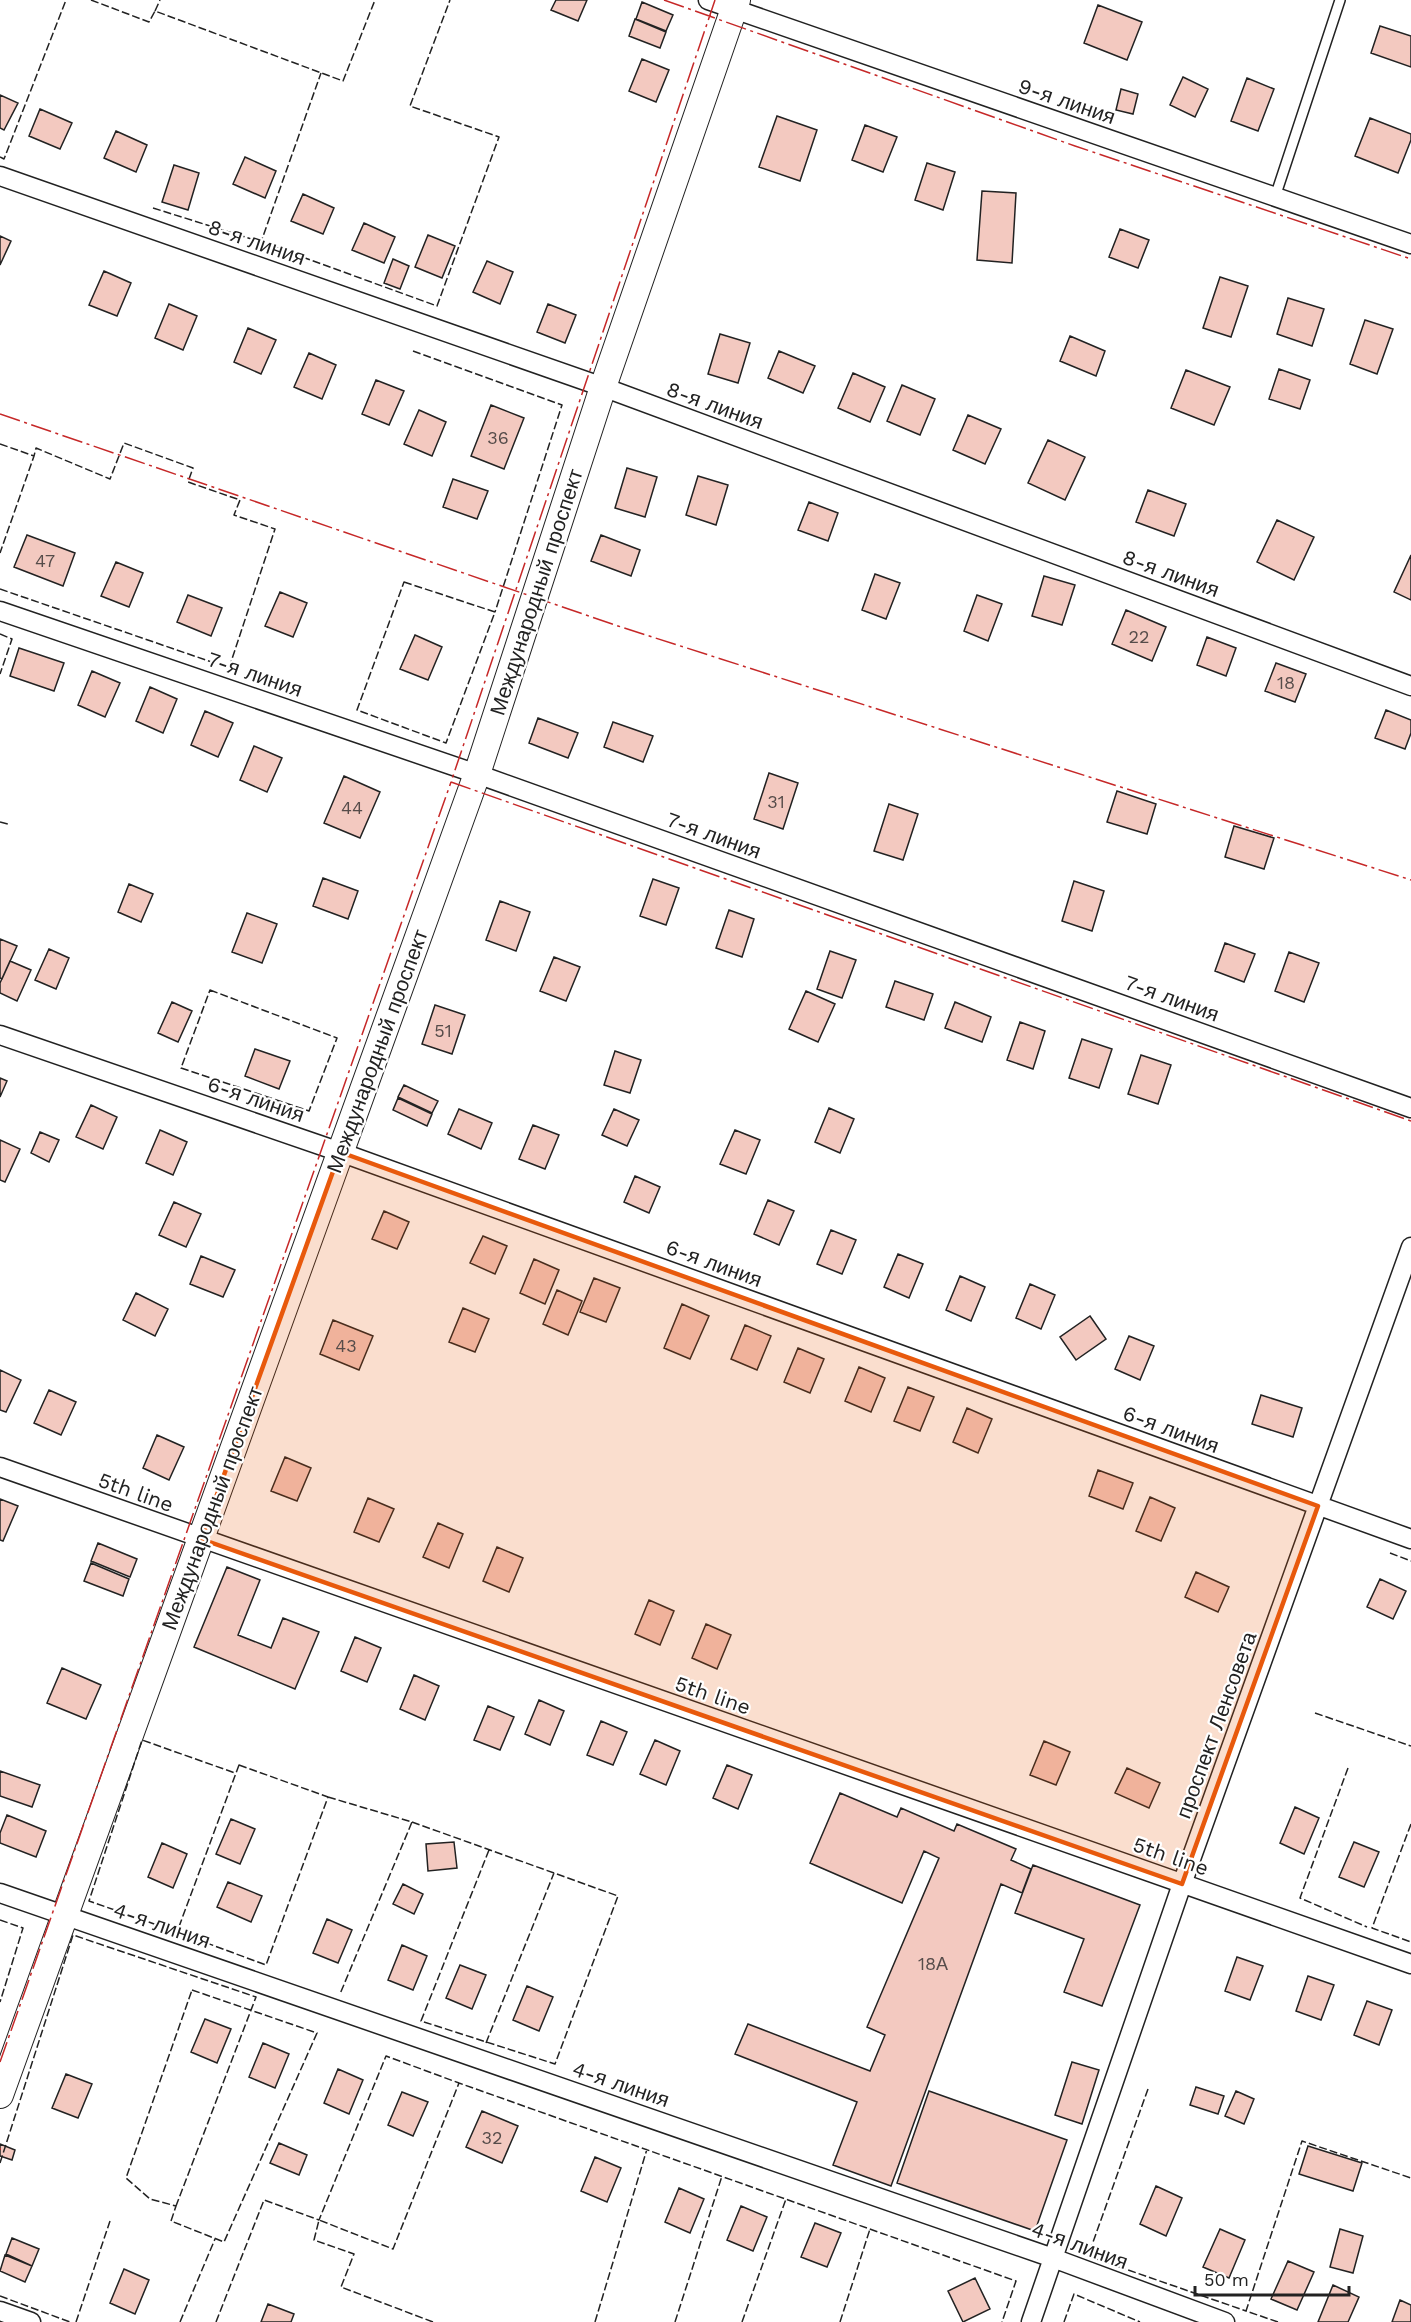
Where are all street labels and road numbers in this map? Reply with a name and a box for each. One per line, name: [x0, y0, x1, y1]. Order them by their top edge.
street label: 9-я линия: [1015, 73, 1119, 129]
street label: 8-я линия: [205, 214, 309, 270]
street label: 8-я линия: [663, 376, 767, 434]
street label: Международный проспект: [484, 465, 588, 718]
street label: 8-я линия: [1119, 544, 1223, 602]
street label: 7-я линия: [204, 646, 306, 702]
street label: 7-я линия: [663, 806, 765, 864]
street label: Международный проспект: [321, 925, 433, 1176]
street label: 7-я линия: [1121, 969, 1223, 1027]
street label: 6-я линия: [204, 1071, 308, 1127]
street label: 6-я линия: [662, 1234, 766, 1292]
street label: Международный проспект: [156, 1382, 268, 1633]
street label: 6-я линия: [1119, 1400, 1223, 1458]
street label: 5th line: [95, 1467, 177, 1517]
street label: проспект Ленсовета: [1171, 1628, 1262, 1822]
street label: 5th line: [672, 1670, 754, 1720]
street label: 5th line: [1130, 1831, 1212, 1881]
street label: 4-я линия: [110, 1897, 214, 1953]
street label: 4-я линия: [569, 2056, 673, 2112]
street label: 4-я линия: [1028, 2216, 1132, 2274]

